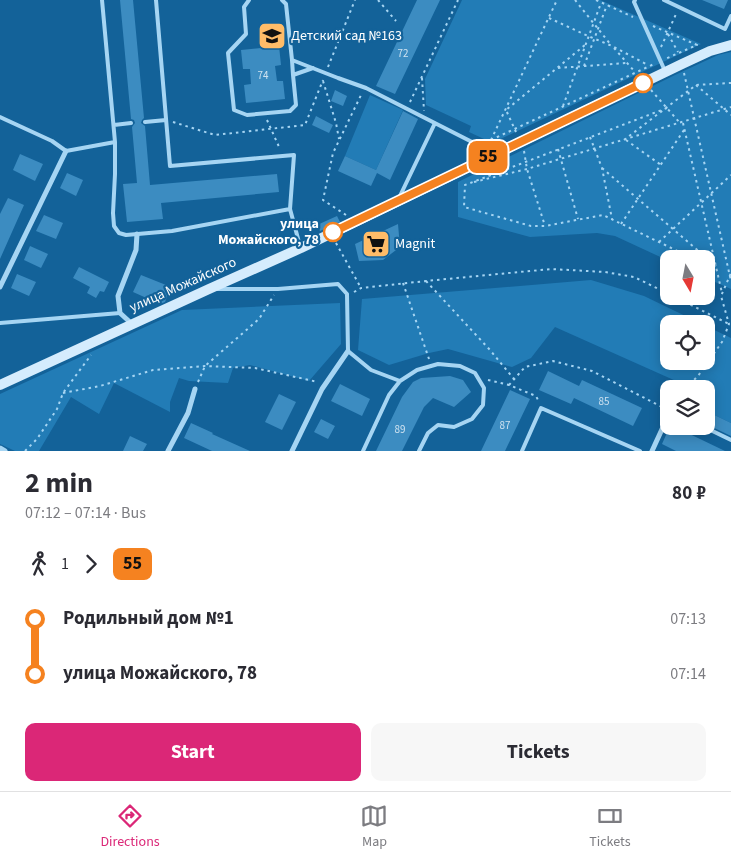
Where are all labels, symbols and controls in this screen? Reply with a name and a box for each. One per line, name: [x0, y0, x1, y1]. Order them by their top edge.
school or university icon: Детский сад №163: [257, 21, 287, 51]
place label: Детский сад №163: [291, 26, 402, 46]
house number: 72: [398, 46, 408, 61]
house number: 74: [258, 68, 269, 83]
unlabelled marker: [633, 73, 653, 93]
line badge: 55: [466, 141, 510, 173]
text: 55: [478, 144, 498, 169]
place label: улица Можайского, 78: [218, 214, 319, 250]
marker: улица Можайского, 78: [323, 222, 343, 242]
supermarket icon: Magnit: [361, 229, 391, 259]
place label: Magnit: [395, 234, 435, 254]
north arrow: [660, 250, 715, 305]
map controls: [660, 250, 715, 435]
street label: улица Можайского: [126, 252, 240, 318]
button: locate: [660, 315, 715, 370]
button: layers: [660, 380, 715, 435]
house number: 85: [599, 394, 609, 409]
house number: 87: [500, 418, 510, 433]
house number: 89: [395, 422, 405, 437]
text: 2 min: [25, 463, 93, 503]
text: 80 ₽: [672, 480, 706, 507]
text: 07:12 – 07:14 · Bus: [25, 502, 146, 524]
icon: walk: [25, 550, 53, 578]
icon: forward: [77, 550, 105, 578]
text: 55: [123, 551, 142, 576]
text: 1: [61, 553, 69, 575]
text: Родильный дом №1: [63, 605, 234, 632]
text: 07:13: [670, 608, 706, 630]
text: улица Можайского, 78: [63, 660, 257, 687]
text: 07:14: [670, 663, 706, 685]
button: Start: [25, 723, 361, 781]
button: Tickets: [371, 723, 706, 781]
tab: Directions: [100, 802, 160, 852]
tab: Map: [360, 802, 388, 852]
tab: Tickets: [589, 802, 631, 852]

